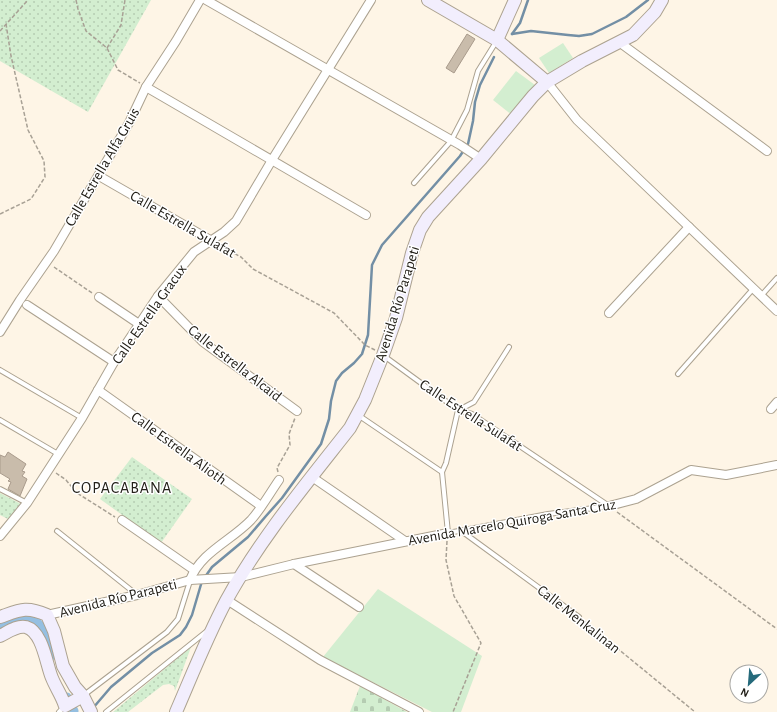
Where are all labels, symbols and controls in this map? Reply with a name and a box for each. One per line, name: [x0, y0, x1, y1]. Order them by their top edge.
street label: Calle Estrella Alfa Gruis: [62, 105, 142, 229]
street label: Calle Estrella Sulafat: [127, 188, 238, 261]
street label: Avenida Río Parapeti: [373, 244, 422, 364]
street label: Calle Estrella Gracux: [109, 261, 190, 367]
street label: Calle Estrella Alcaid: [185, 322, 284, 405]
street label: Calle Estrella Sulafat: [417, 377, 525, 454]
street label: Calle Estrella Alioth: [128, 409, 229, 488]
district label: COPACABANA: [72, 480, 172, 496]
street label: Avenida Marcelo Quiroga Santa Cruz: [407, 497, 617, 548]
street label: Avenida Río Parapeti: [58, 577, 178, 620]
street label: Calle Menkalinan: [534, 582, 623, 656]
north arrow: [729, 664, 769, 704]
text: N: [739, 686, 751, 699]

